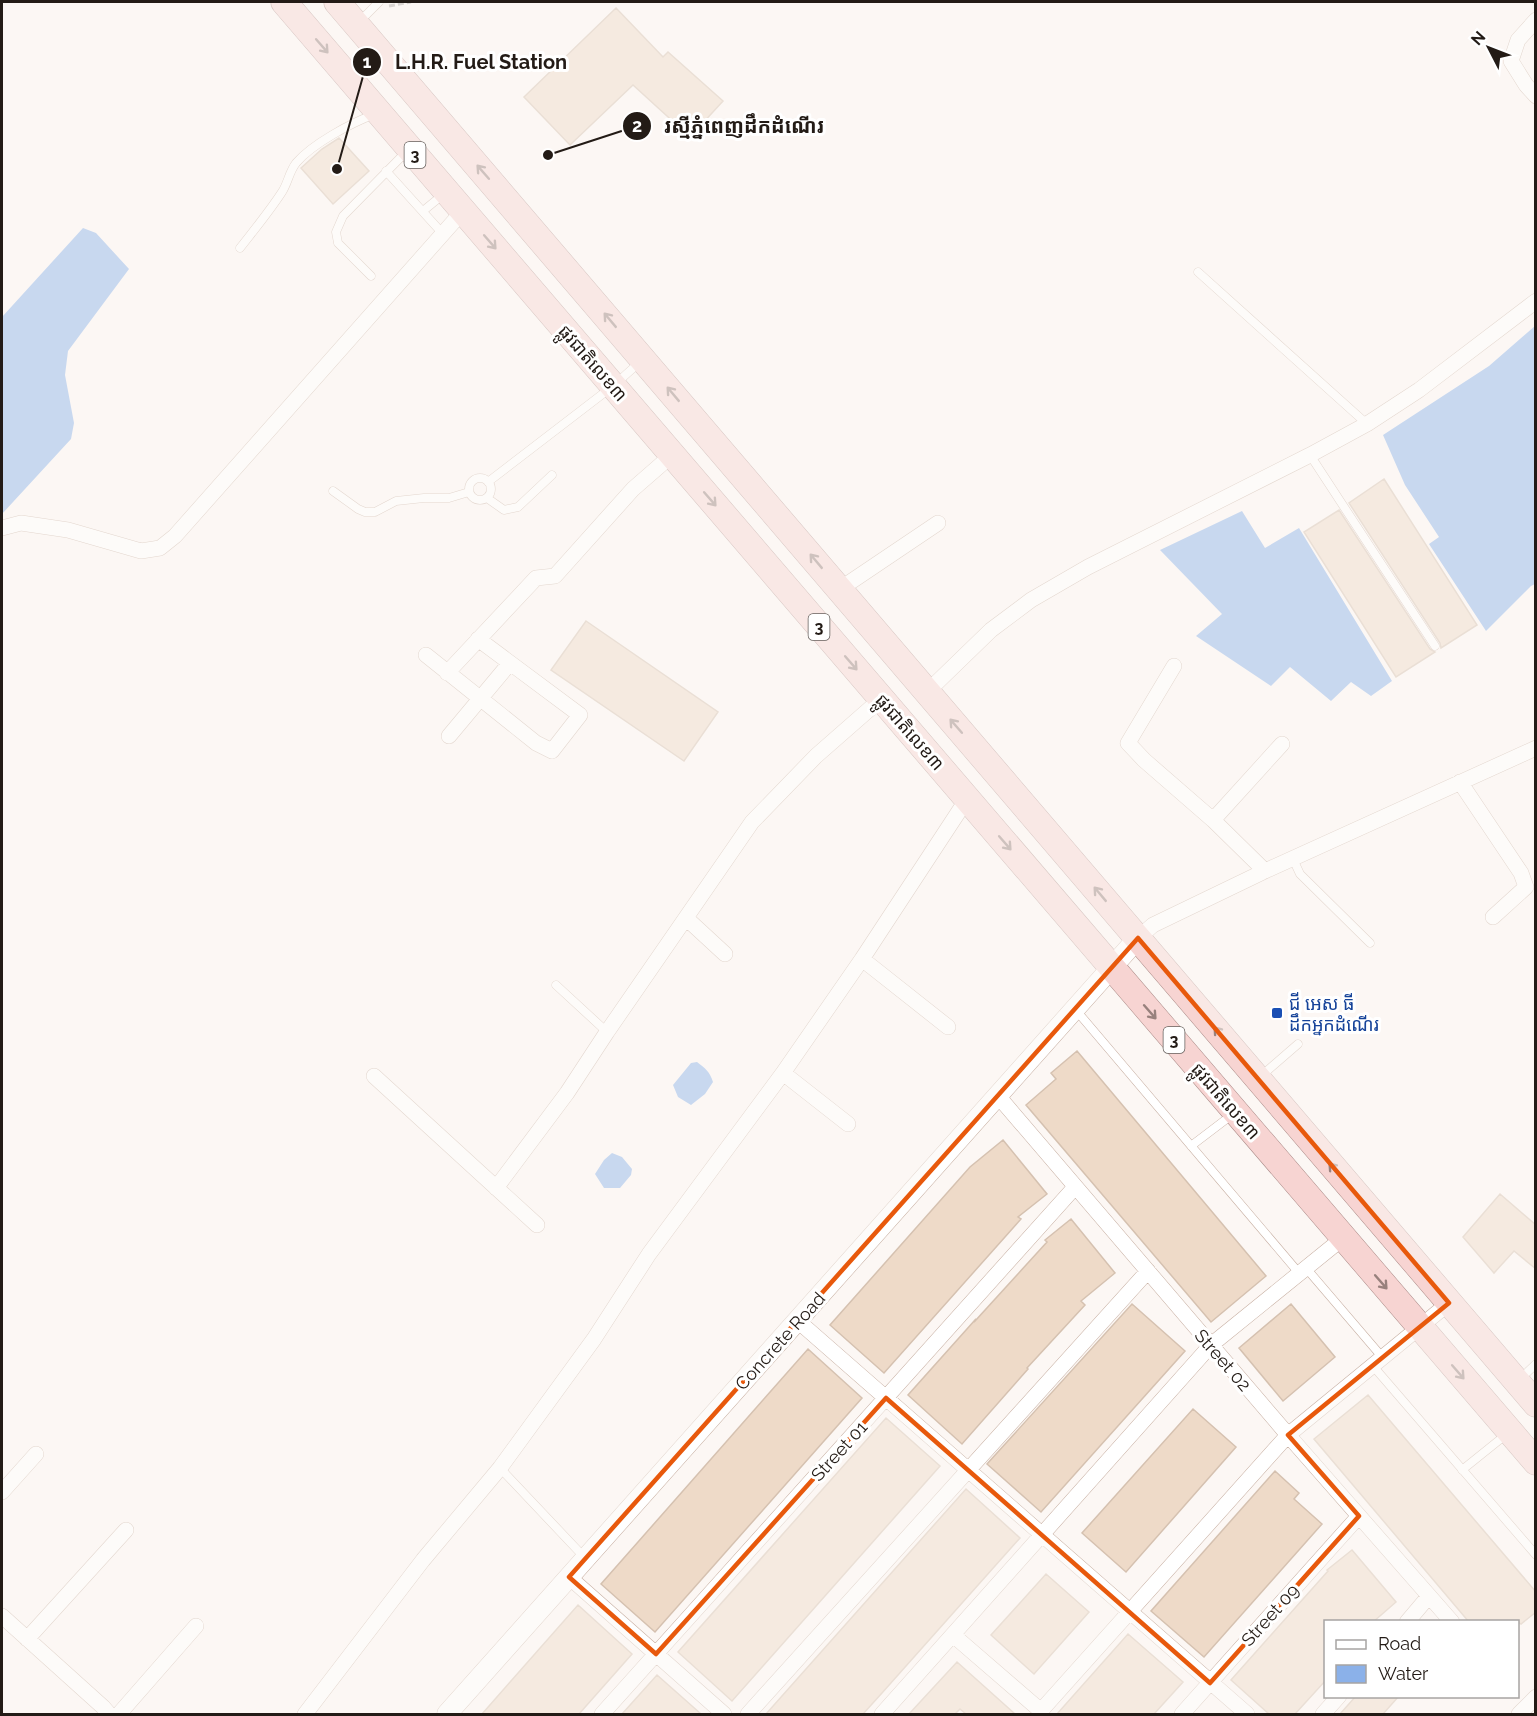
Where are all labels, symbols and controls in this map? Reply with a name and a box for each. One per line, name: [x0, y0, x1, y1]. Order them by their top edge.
north arrow: [1459, 18, 1519, 78]
text: N: [1467, 27, 1489, 49]
one-way arrow: [315, 38, 329, 53]
callout: L.H.R. Fuel Station: [352, 43, 579, 81]
text: L.H.R. Fuel Station: [395, 50, 567, 74]
text: 1: [363, 51, 372, 72]
callout: រស្មីភ្នំពេញដឹកដំណើរ: [622, 107, 836, 145]
text: រស្មីភ្នំពេញដឹកដំណើរ: [664, 112, 824, 140]
text: 2: [632, 115, 642, 136]
road number: 3: [404, 142, 426, 168]
one-way arrow: [477, 164, 490, 180]
one-way arrow: [483, 234, 496, 250]
one-way arrow: [603, 313, 617, 328]
street label: ផ្លូវជាតិលេខ៣: [549, 321, 632, 410]
one-way arrow: [666, 387, 680, 402]
one-way arrow: [703, 491, 717, 506]
one-way arrow: [809, 554, 823, 569]
road number: 3: [808, 614, 830, 640]
one-way arrow: [844, 655, 857, 671]
street label: ផ្លូវជាតិលេខ៣: [866, 690, 949, 779]
one-way arrow: [949, 719, 963, 734]
one-way arrow: [998, 835, 1012, 850]
one-way arrow: [1093, 887, 1107, 902]
place label: ជី អេស ធី ដឹកអ្នកដំណើរ: [1289, 992, 1379, 1036]
one-way arrow: [1143, 1004, 1157, 1019]
marker: ជី អេស ធី ដឹកអ្នកដំណើរ: [1270, 1006, 1284, 1020]
one-way arrow: [1213, 1026, 1226, 1042]
road number: 3: [1164, 1027, 1184, 1053]
street label: ផ្លូវជាតិលេខ៣: [1182, 1059, 1265, 1148]
one-way arrow: [1328, 1163, 1342, 1178]
one-way arrow: [1374, 1274, 1388, 1289]
street label: Concrete Road: [731, 1288, 829, 1394]
street label: Street 02: [1191, 1325, 1255, 1395]
one-way arrow: [1452, 1364, 1465, 1380]
street label: Street 01: [807, 1417, 871, 1485]
street label: Street 09: [1237, 1580, 1303, 1650]
legend: [1324, 1620, 1519, 1698]
text: Road: [1378, 1633, 1421, 1654]
text: Water: [1378, 1663, 1429, 1684]

